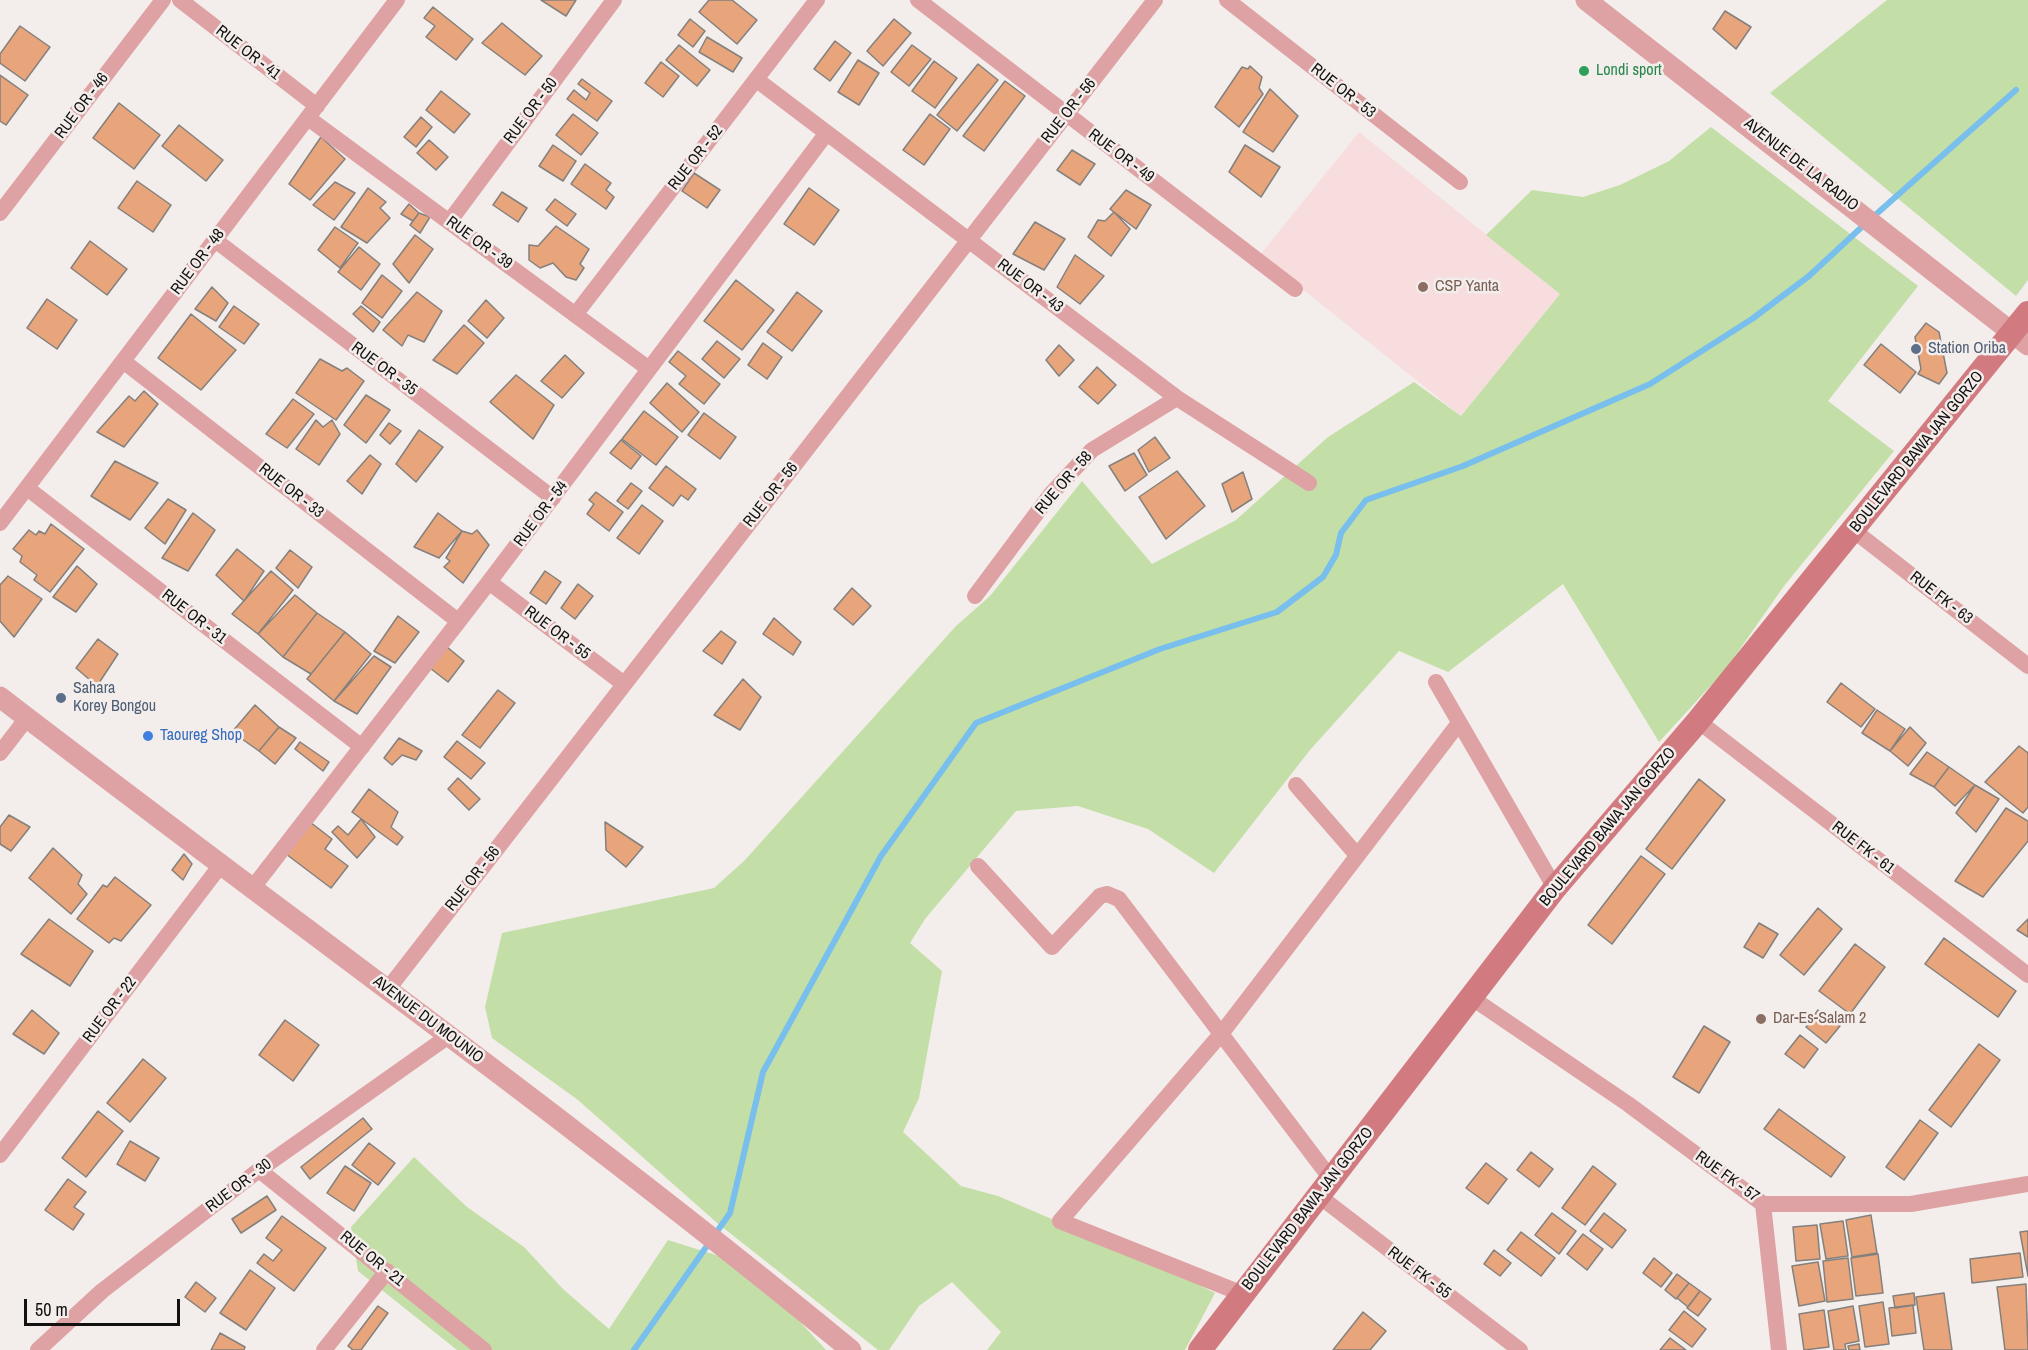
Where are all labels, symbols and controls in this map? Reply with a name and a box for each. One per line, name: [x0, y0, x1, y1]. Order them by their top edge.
street label: RUE OR - 41: [212, 22, 284, 84]
street label: RUE OR - 53: [1307, 60, 1379, 122]
place label: Londi sport: [1596, 61, 1662, 81]
marker: Londi sport: [1577, 64, 1591, 78]
street label: RUE OR - 46: [51, 69, 113, 143]
street label: RUE OR - 50: [500, 74, 562, 148]
street label: RUE OR - 56: [1038, 75, 1100, 147]
street label: AVENUE DE LA RADIO: [1740, 114, 1862, 216]
street label: RUE OR - 52: [665, 122, 727, 194]
street label: RUE OR - 49: [1084, 125, 1158, 187]
street label: RUE OR - 39: [442, 213, 516, 273]
street label: RUE OR - 48: [167, 225, 229, 299]
street label: RUE OR - 43: [993, 255, 1067, 317]
place label: CSP Yanta: [1435, 277, 1499, 297]
marker: CSP Yanta: [1416, 280, 1430, 294]
street label: RUE OR - 35: [347, 338, 421, 400]
place label: Station Oriba: [1928, 339, 2006, 359]
marker: Station Oriba: [1909, 342, 1923, 356]
street label: BOULEVARD BAWA JAN GORZO: [1846, 368, 1988, 536]
street label: RUE OR - 58: [1031, 448, 1097, 518]
street label: RUE OR - 56: [740, 459, 802, 531]
street label: RUE OR - 33: [255, 460, 327, 522]
street label: RUE OR - 54: [510, 477, 572, 551]
street label: RUE FK - 63: [1906, 568, 1976, 628]
street label: RUE OR - 31: [158, 586, 230, 648]
street label: RUE OR - 55: [520, 602, 594, 664]
place label: Sahara Korey Bongou: [73, 679, 156, 717]
marker: Sahara Korey Bongou: [54, 691, 68, 705]
place label: Taoureg Shop: [160, 726, 242, 746]
marker: Taoureg Shop: [141, 729, 155, 743]
street label: BOULEVARD BAWA JAN GORZO: [1536, 744, 1680, 910]
street label: RUE FK - 61: [1828, 818, 1898, 878]
street label: RUE OR - 56: [442, 843, 504, 915]
street label: AVENUE DU MOUNIO: [369, 972, 487, 1068]
street label: RUE OR - 22: [79, 973, 141, 1047]
place label: Dar-Es-Salam 2: [1773, 1009, 1866, 1029]
marker: Dar-Es-Salam 2: [1754, 1012, 1768, 1026]
street label: BOULEVARD BAWA JAN GORZO: [1238, 1124, 1378, 1294]
street label: RUE FK - 57: [1691, 1147, 1763, 1207]
street label: RUE OR - 30: [202, 1155, 276, 1217]
street label: RUE OR - 21: [336, 1227, 408, 1291]
street label: RUE FK - 55: [1384, 1243, 1454, 1303]
scale bar: [27, 1287, 183, 1325]
text: 50 m: [35, 1297, 68, 1322]

